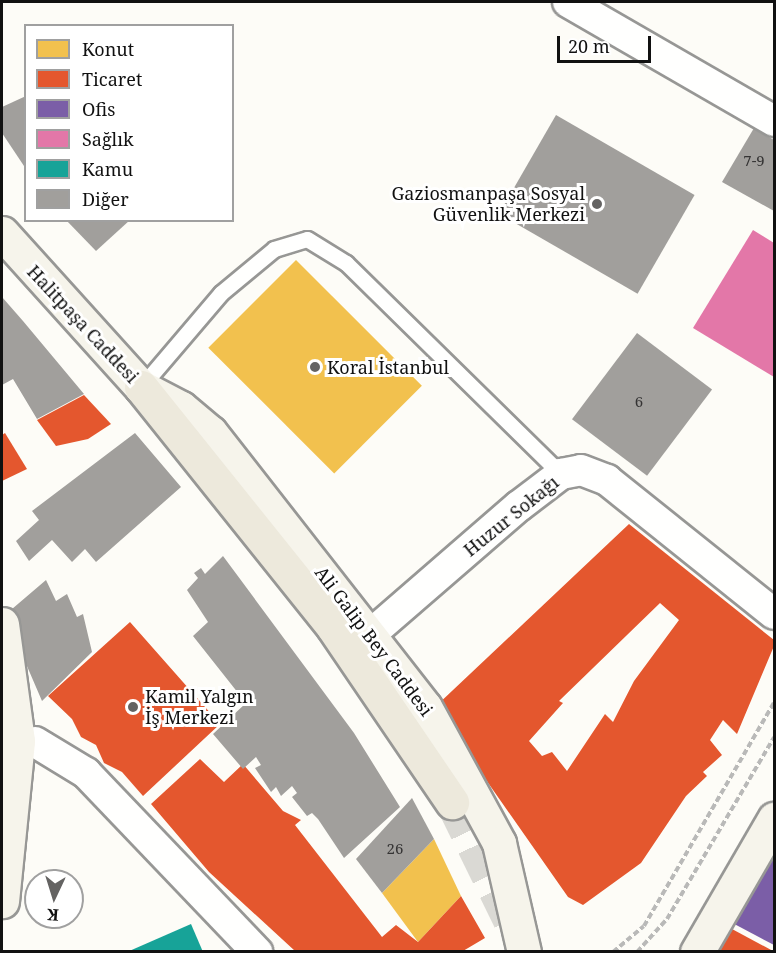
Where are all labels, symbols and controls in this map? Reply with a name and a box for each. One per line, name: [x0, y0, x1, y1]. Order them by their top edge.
legend: [24, 24, 234, 222]
scale bar: [560, 24, 654, 62]
text: 20 m: [568, 34, 610, 58]
text: Konut: [82, 37, 134, 61]
text: Ticaret: [82, 67, 142, 91]
text: Ofis: [82, 97, 115, 121]
text: Sağlık: [82, 127, 133, 151]
house number: 7-9: [743, 152, 765, 170]
text: Kamu: [82, 157, 133, 181]
place label: Gaziosmanpaşa Sosyal Güvenlik Merkezi: [392, 183, 585, 226]
text: Diğer: [82, 187, 129, 211]
marker: Gaziosmanpaşa Sosyal Güvenlik Merkezi: [590, 197, 604, 211]
street label: Halitpaşa Caddesi: [23, 261, 143, 387]
place label: Koral İstanbul: [327, 356, 449, 378]
marker: Koral İstanbul: [308, 360, 322, 374]
house number: 6: [635, 393, 643, 411]
street label: Huzur Sokağı: [459, 471, 563, 561]
street label: Ali Galip Bey Caddesi: [311, 562, 437, 720]
place label: Kamil Yalgın İş Merkezi: [145, 686, 254, 728]
marker: Kamil Yalgın İş Merkezi: [126, 700, 140, 714]
house number: 26: [387, 840, 403, 858]
north arrow: [24, 869, 84, 929]
text: K: [46, 904, 60, 926]

